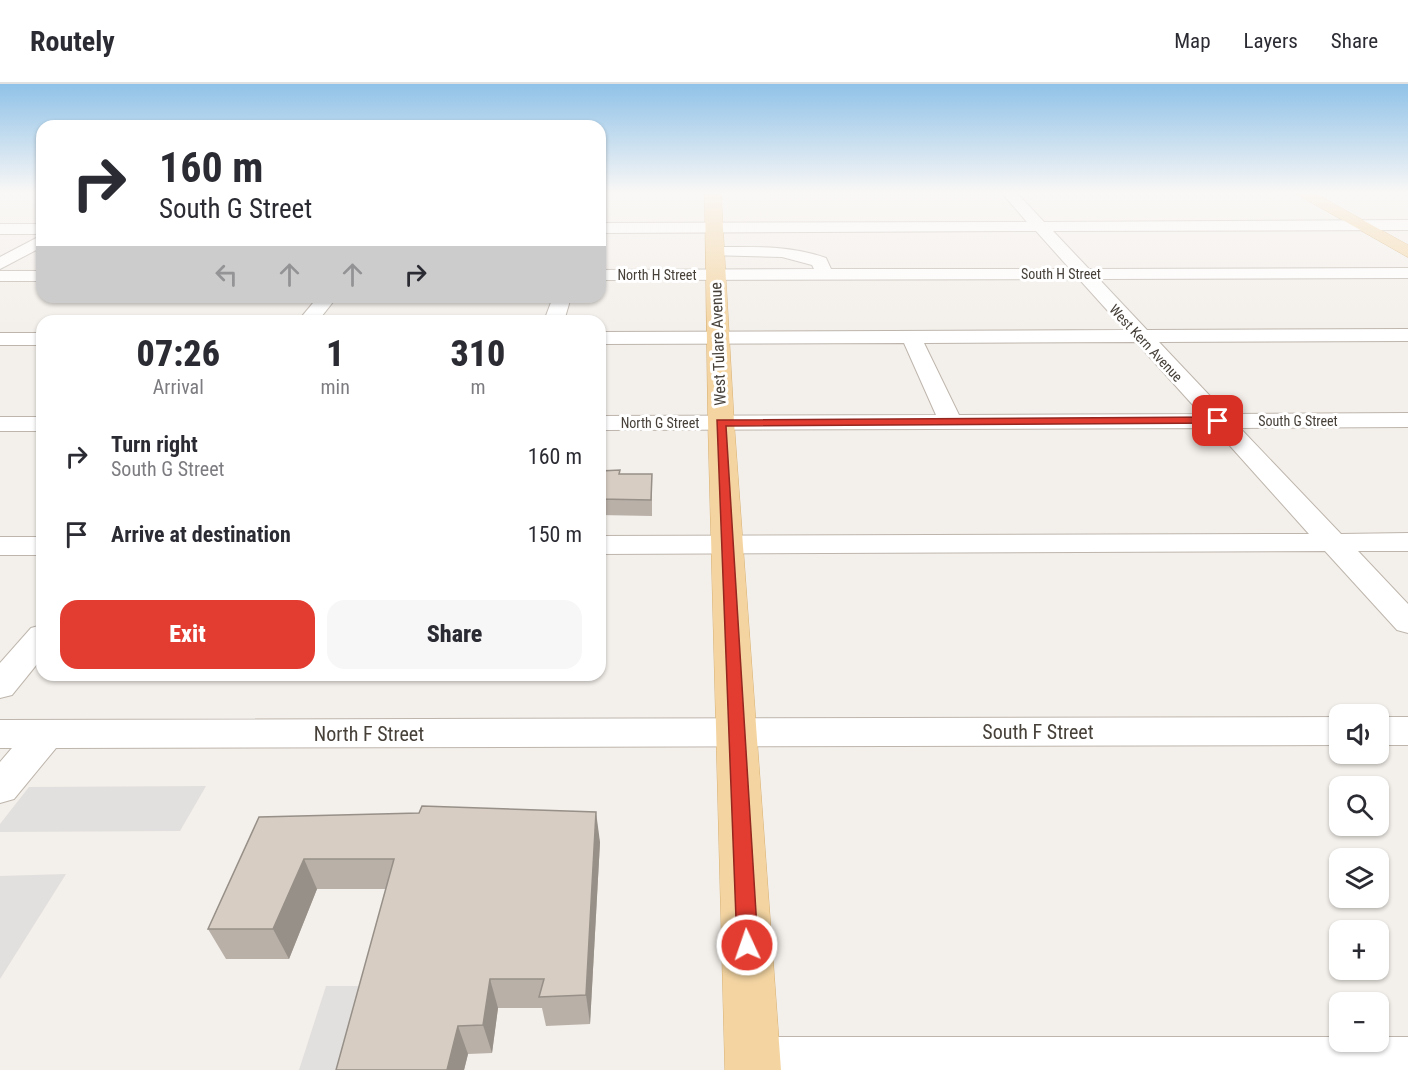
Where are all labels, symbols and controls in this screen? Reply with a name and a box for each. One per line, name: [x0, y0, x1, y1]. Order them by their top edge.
text: Routely: [30, 25, 115, 58]
text: Map: [1174, 29, 1211, 53]
text: Layers: [1244, 29, 1298, 53]
text: Share: [1331, 29, 1378, 53]
text: 160 m: [159, 143, 264, 192]
icon: right: [60, 144, 138, 222]
text: South G Street: [159, 193, 312, 225]
icon: left: [210, 258, 243, 291]
icon: ahead: [273, 258, 306, 291]
icon: ahead: [336, 258, 369, 291]
icon: right: [399, 258, 432, 291]
street label: South H Street: [1021, 266, 1101, 282]
street label: North H Street: [617, 267, 697, 283]
street label: West Tulare Avenue: [706, 282, 730, 406]
street label: West Kern Avenue: [1106, 301, 1186, 385]
text: 07:26: [137, 333, 220, 375]
text: 1: [326, 333, 344, 375]
text: 310: [450, 333, 505, 375]
text: Arrival: [153, 375, 204, 399]
text: min: [321, 375, 350, 399]
text: m: [470, 375, 485, 399]
pin: [1192, 395, 1243, 446]
icon: arrive: [1201, 404, 1234, 437]
street label: South G Street: [1258, 413, 1338, 429]
street label: North G Street: [621, 415, 699, 431]
text: Turn right: [111, 432, 198, 457]
icon: right: [60, 440, 93, 473]
text: 160 m: [528, 444, 582, 469]
text: South G Street: [111, 457, 225, 481]
icon: arrive: [60, 518, 93, 551]
text: Arrive at destination: [111, 522, 291, 547]
text: 150 m: [528, 522, 582, 547]
button: Exit: [60, 600, 315, 669]
button: Share: [327, 600, 582, 669]
map controls: [1329, 704, 1389, 1052]
button: sound: [1329, 704, 1389, 764]
street label: South F Street: [982, 720, 1094, 744]
street label: North F Street: [314, 722, 424, 746]
button: search: [1329, 776, 1389, 836]
button: layers: [1329, 848, 1389, 908]
position arrow: [715, 913, 779, 977]
button: +: [1329, 920, 1389, 980]
button: −: [1329, 992, 1389, 1052]

